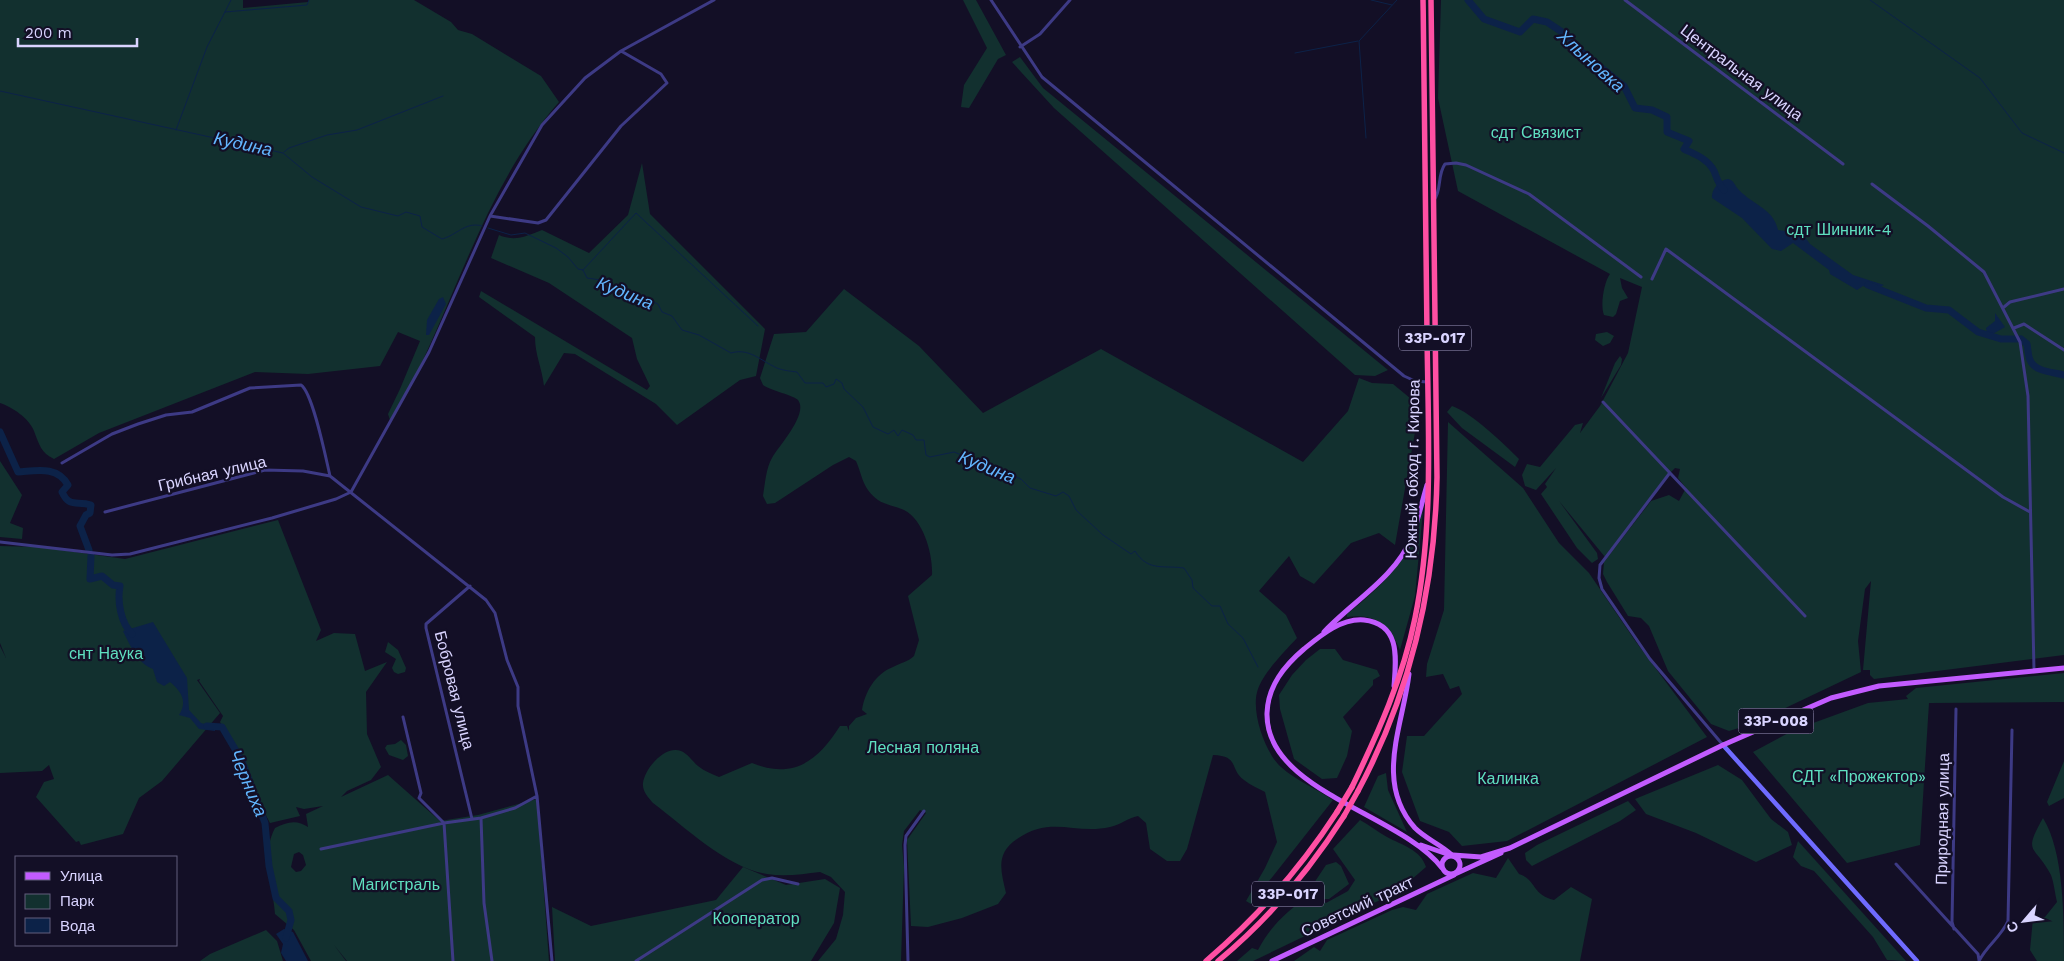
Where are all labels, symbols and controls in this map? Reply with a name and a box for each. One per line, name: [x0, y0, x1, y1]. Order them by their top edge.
scale bar: [18, 15, 136, 47]
street label: Центральная улица: [1677, 20, 1807, 125]
text: 200 m: [25, 24, 72, 42]
water label: Хлыновка: [1553, 24, 1629, 96]
park label: сдт Связист: [1491, 123, 1582, 142]
water label: Кудина: [212, 127, 274, 160]
park label: сдт Шинник-4: [1786, 220, 1892, 239]
water label: Кудина: [594, 272, 657, 313]
road number: 33Р-017: [1399, 326, 1471, 350]
street label: Южный обход г. Кирова: [1401, 379, 1424, 559]
water label: Кудина: [956, 446, 1019, 487]
street label: Грибная улица: [156, 452, 268, 495]
street label: Бобровая улица: [431, 629, 478, 752]
park label: снт Наука: [69, 644, 143, 663]
road number: 33Р-008: [1738, 708, 1814, 734]
park label: Лесная поляна: [867, 738, 979, 757]
water label: Черниха: [225, 746, 272, 820]
street label: Природная улица: [1932, 753, 1953, 885]
park label: СДТ «Прожектор»: [1792, 767, 1926, 786]
park label: Калинка: [1477, 769, 1539, 788]
legend: [15, 856, 178, 946]
text: Улица: [60, 867, 103, 885]
street label: Советский тракт: [1298, 872, 1417, 941]
park label: Магистраль: [352, 875, 440, 894]
road number: 33Р-017: [1252, 882, 1324, 906]
text: Парк: [60, 892, 94, 910]
north arrow: [1999, 896, 2049, 946]
park label: Кооператор: [712, 909, 800, 928]
text: Вода: [60, 917, 96, 935]
text: С: [2003, 919, 2022, 935]

